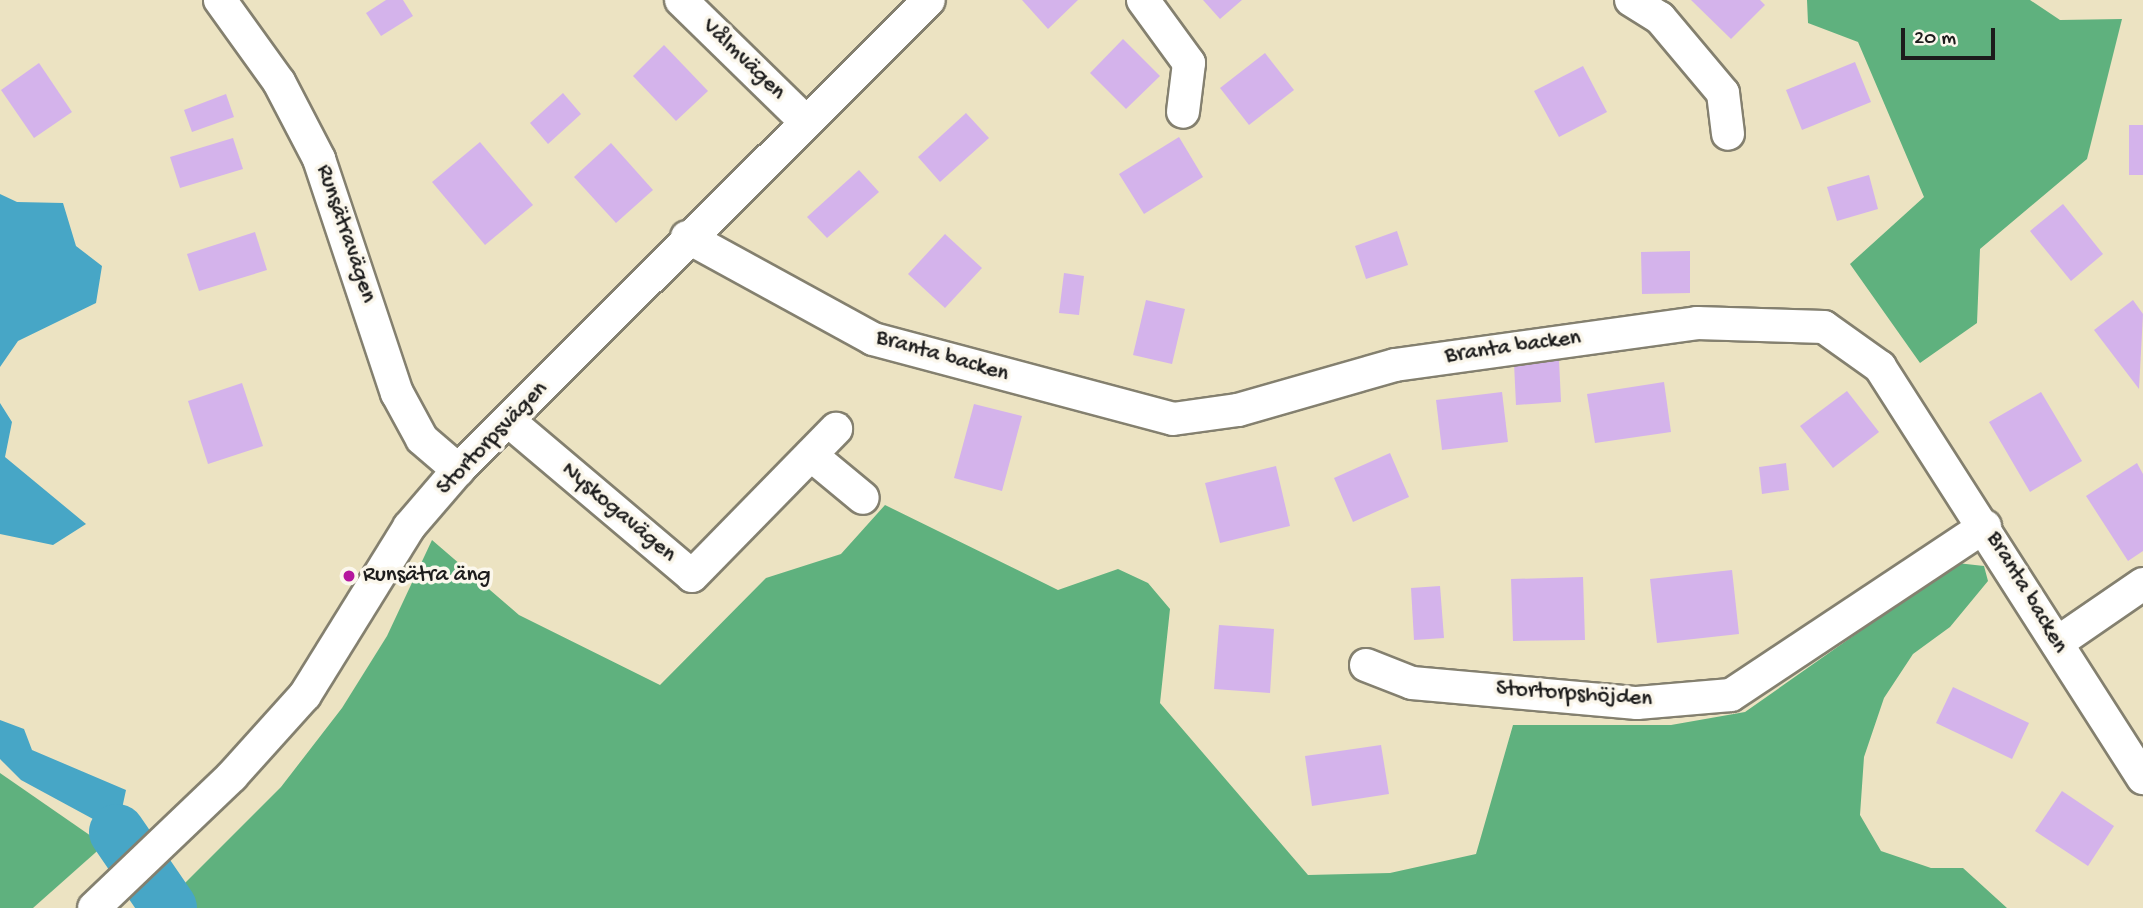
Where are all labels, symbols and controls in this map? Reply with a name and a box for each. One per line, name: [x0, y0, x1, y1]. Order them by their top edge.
street label: Vålmvägen: [695, 13, 791, 107]
scale bar: [1905, 14, 2000, 58]
text: 20 m: [1914, 27, 1956, 52]
street label: Runsätravägen: [308, 161, 382, 307]
street label: Branta backen: [872, 325, 1012, 389]
street label: Branta backen: [1443, 325, 1583, 371]
street label: Stortorpsvägen: [432, 376, 554, 502]
street label: Nyskogavägen: [555, 457, 681, 569]
street label: Branta backen: [1979, 527, 2073, 659]
place label: Runsätra äng: [363, 562, 491, 590]
marker: Runsätra äng: [341, 568, 357, 584]
street label: Stortorpshöjden: [1495, 676, 1653, 714]

